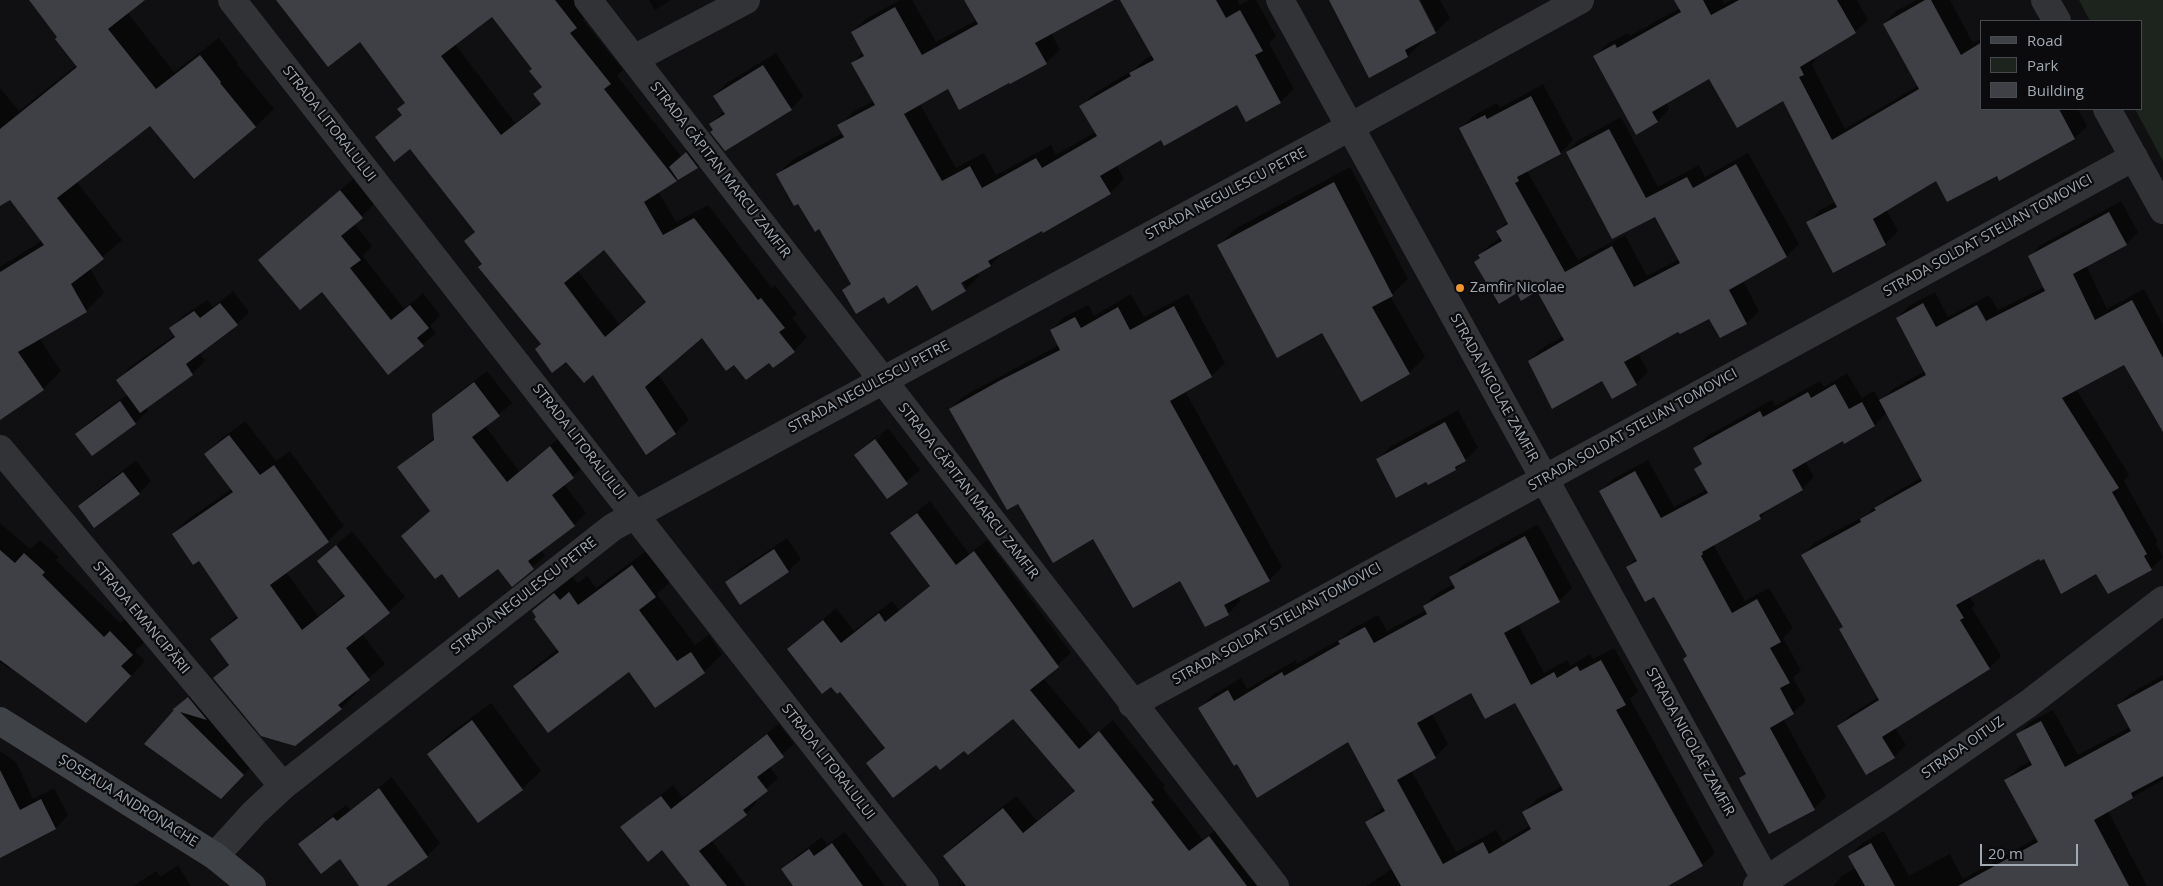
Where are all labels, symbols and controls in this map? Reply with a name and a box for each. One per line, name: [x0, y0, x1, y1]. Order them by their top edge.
legend: [1980, 20, 2143, 110]
text: Road: [2027, 30, 2063, 50]
text: Park: [2027, 55, 2058, 75]
street label: STRADA LITORALULUI: [279, 63, 379, 185]
street label: STRADA CĂPITAN MARCU ZAMFIR: [646, 79, 794, 261]
text: Building: [2027, 80, 2084, 100]
street label: STRADA NEGULESCU PETRE: [1143, 144, 1309, 244]
street label: STRADA SOLDAT STELIAN TOMOVICI: [1881, 171, 2095, 301]
place label: Zamfir Nicolae: [1470, 280, 1565, 296]
marker: Zamfir Nicolae: [1454, 282, 1466, 294]
street label: STRADA NICOLAE ZAMFIR: [1446, 311, 1542, 465]
street label: STRADA NEGULESCU PETRE: [786, 337, 952, 437]
street label: STRADA SOLDAT STELIAN TOMOVICI: [1526, 365, 1740, 495]
street label: STRADA LITORALULUI: [529, 381, 629, 503]
street label: STRADA CĂPITAN MARCU ZAMFIR: [894, 400, 1042, 582]
street label: STRADA NEGULESCU PETRE: [448, 534, 600, 658]
street label: STRADA EMANCIPĂRII: [89, 558, 193, 678]
street label: STRADA SOLDAT STELIAN TOMOVICI: [1170, 559, 1384, 689]
street label: STRADA NICOLAE ZAMFIR: [1642, 665, 1738, 819]
street label: STRADA LITORALULUI: [778, 701, 878, 823]
street label: STRADA OITUZ: [1919, 714, 2007, 782]
street label: ȘOSEAUA ANDRONACHE: [55, 751, 201, 851]
scale bar: [1983, 834, 2080, 866]
text: 20 m: [1988, 843, 2023, 863]

